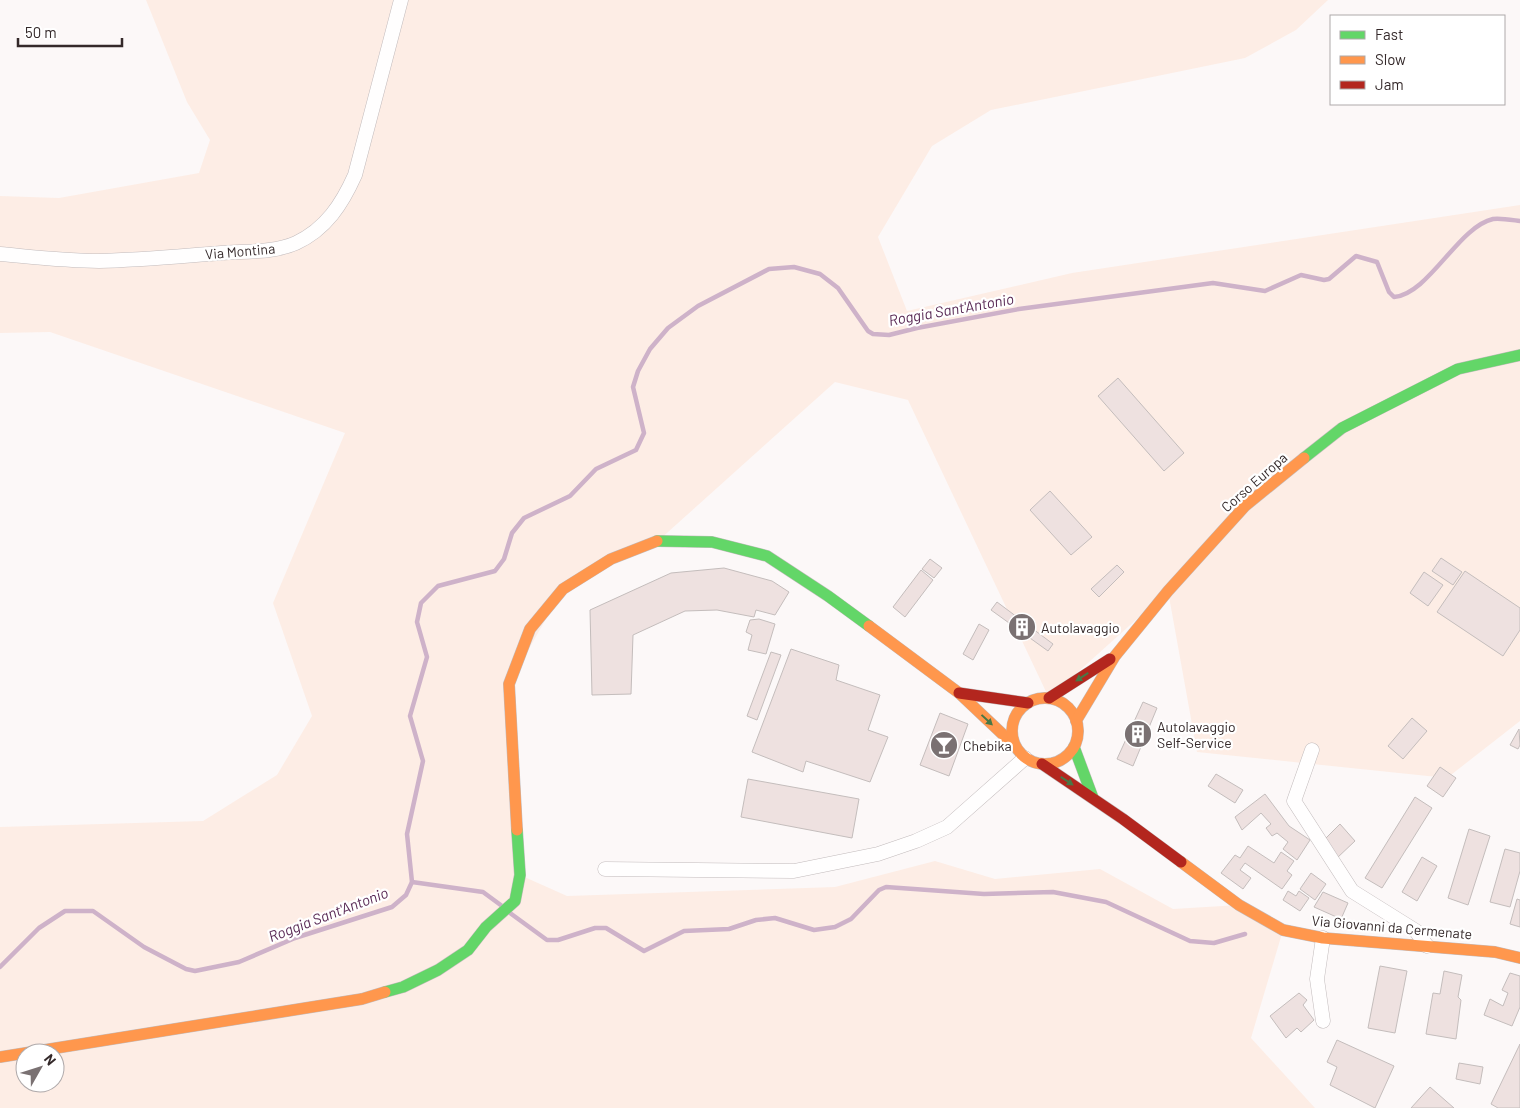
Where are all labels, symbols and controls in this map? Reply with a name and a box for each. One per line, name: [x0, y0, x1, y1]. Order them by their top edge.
scale bar: [18, 15, 121, 47]
legend: [1330, 15, 1505, 105]
text: 50 m: [25, 23, 57, 41]
text: Fast: [1375, 25, 1403, 43]
text: Slow: [1375, 50, 1406, 68]
text: Jam: [1375, 75, 1404, 93]
street label: Via Montina: [204, 239, 276, 263]
water label: Roggia Sant'Antonio: [887, 289, 1015, 329]
street label: Corso Europa: [1218, 449, 1290, 515]
building icon: Autolavaggio: [1007, 612, 1037, 642]
place label: Autolavaggio: [1041, 619, 1120, 636]
one-way arrow: [1075, 672, 1089, 682]
one-way arrow: [980, 714, 992, 726]
place label: Autolavaggio Self-Service: [1157, 718, 1236, 751]
building icon: Autolavaggio Self-Service: [1123, 719, 1153, 749]
bar icon: Chebika: [929, 730, 959, 760]
place label: Chebika: [963, 737, 1012, 754]
one-way arrow: [1061, 776, 1074, 786]
water label: Roggia Sant'Antonio: [266, 883, 390, 945]
street label: Via Giovanni da Cermenate: [1311, 912, 1473, 942]
north arrow: [15, 1043, 65, 1093]
text: N: [41, 1051, 60, 1068]

